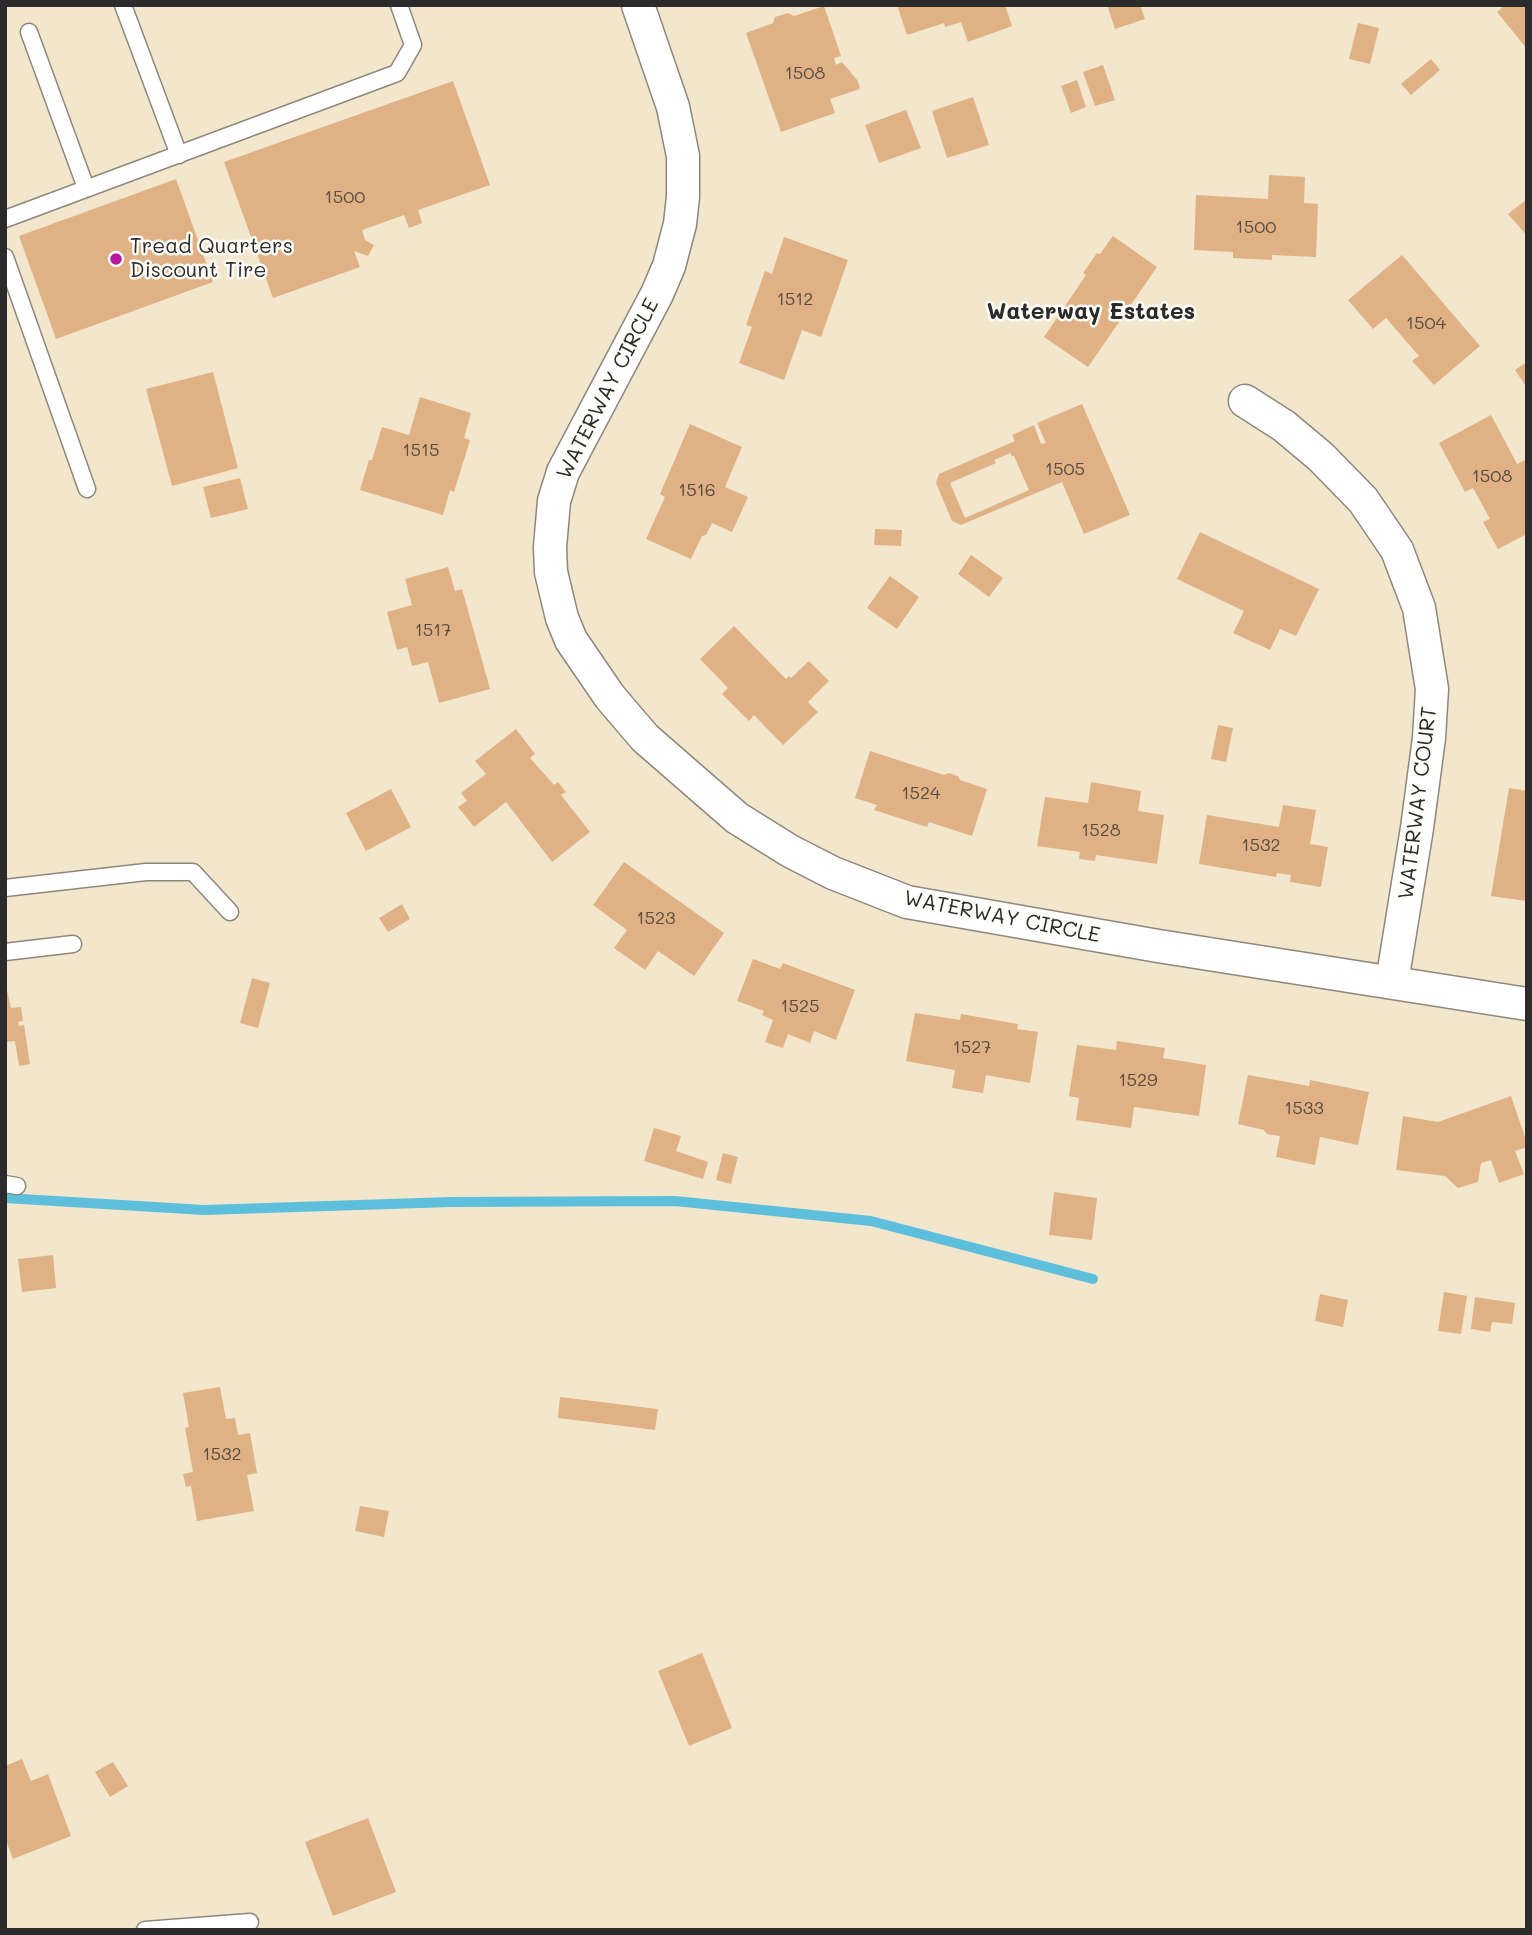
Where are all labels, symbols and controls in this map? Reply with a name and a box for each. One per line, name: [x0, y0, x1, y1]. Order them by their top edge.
house number: 1508: [785, 62, 825, 84]
house number: 1500: [325, 186, 365, 208]
house number: 1500: [1236, 216, 1276, 238]
place label: Tread Quarters Discount Tire: [130, 234, 293, 284]
marker: Tread Quarters Discount Tire: [108, 251, 124, 267]
house number: 1512: [777, 288, 813, 310]
street label: WATERWAY CIRCLE: [552, 294, 664, 484]
district label: Waterway Estates: [987, 298, 1195, 326]
house number: 1504: [1406, 312, 1446, 334]
house number: 1515: [402, 439, 440, 461]
house number: 1505: [1045, 458, 1085, 480]
house number: 1508: [1472, 465, 1512, 487]
house number: 1516: [678, 479, 716, 501]
house number: 1517: [415, 619, 451, 641]
street label: WATERWAY COURT: [1394, 705, 1442, 901]
house number: 1524: [901, 782, 941, 804]
house number: 1528: [1081, 819, 1121, 841]
house number: 1532: [1241, 834, 1281, 856]
street label: WATERWAY CIRCLE: [902, 886, 1102, 948]
house number: 1523: [636, 907, 676, 929]
house number: 1525: [780, 995, 820, 1017]
house number: 1527: [953, 1036, 991, 1058]
house number: 1529: [1118, 1069, 1158, 1091]
house number: 1533: [1284, 1097, 1324, 1119]
house number: 1532: [202, 1443, 242, 1465]

